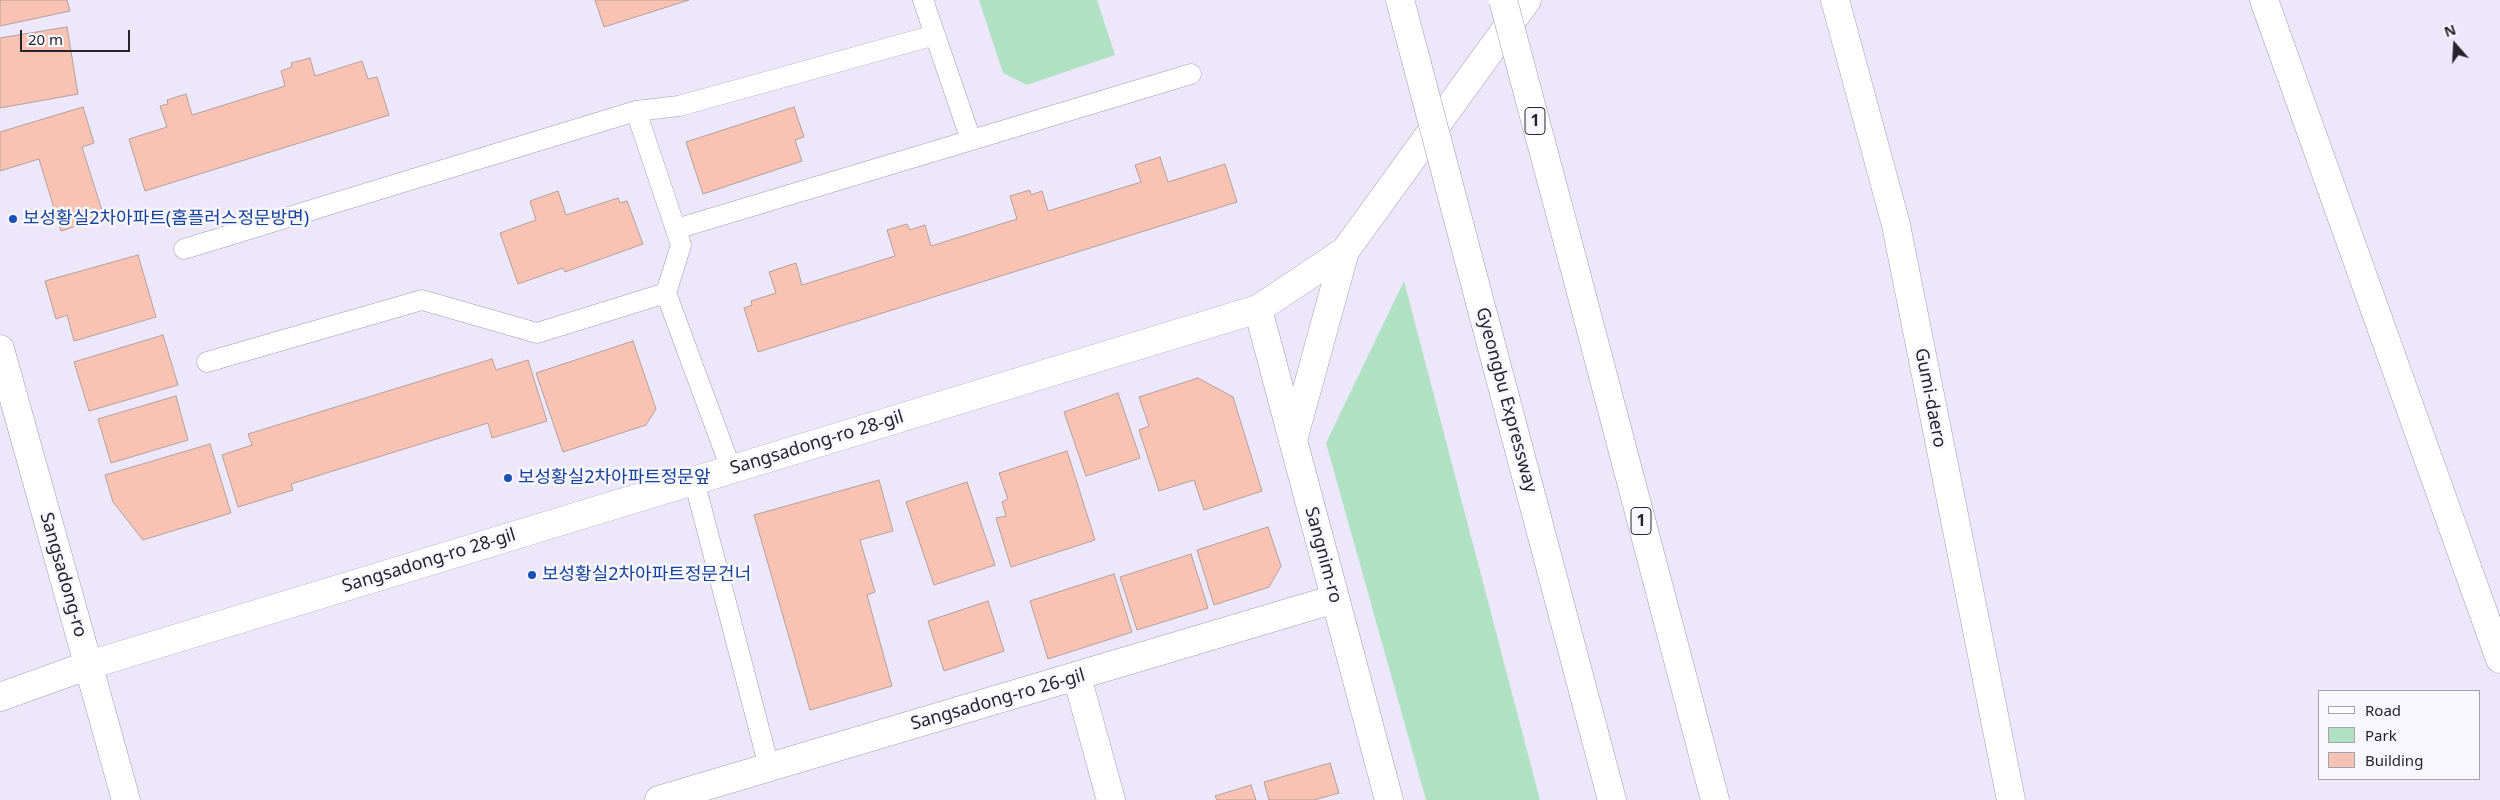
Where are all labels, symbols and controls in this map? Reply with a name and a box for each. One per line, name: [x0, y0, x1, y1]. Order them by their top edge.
scale bar: [22, 20, 132, 52]
north arrow: [2430, 20, 2480, 70]
text: N: [2441, 20, 2458, 41]
text: 20 m: [28, 29, 63, 49]
road number: 1: [1525, 108, 1545, 134]
place label: 보성황실2차아파트(홈플러스정문방면): [23, 208, 309, 230]
marker: 보성황실2차아파트(홈플러스정문방면): [7, 213, 19, 225]
street label: Gyeongbu Expressway: [1471, 305, 1541, 495]
street label: Gumi-daero: [1910, 346, 1950, 450]
street label: Sangsadong-ro 28-gil: [728, 406, 906, 480]
place label: 보성황실2차아파트정문앞: [518, 467, 710, 489]
marker: 보성황실2차아파트정문앞: [502, 472, 514, 484]
street label: Sangnim-ro: [1300, 505, 1346, 605]
road number: 1: [1631, 508, 1651, 534]
street label: Sangsadong-ro: [35, 510, 91, 640]
street label: Sangsadong-ro 28-gil: [340, 524, 518, 598]
place label: 보성황실2차아파트정문건너: [542, 564, 751, 586]
marker: 보성황실2차아파트정문건너: [526, 569, 538, 581]
street label: Sangsadong-ro 26-gil: [908, 665, 1088, 735]
legend: [2318, 690, 2480, 780]
text: Road: [2365, 700, 2401, 720]
text: Park: [2365, 725, 2397, 745]
text: Building: [2365, 750, 2423, 770]

